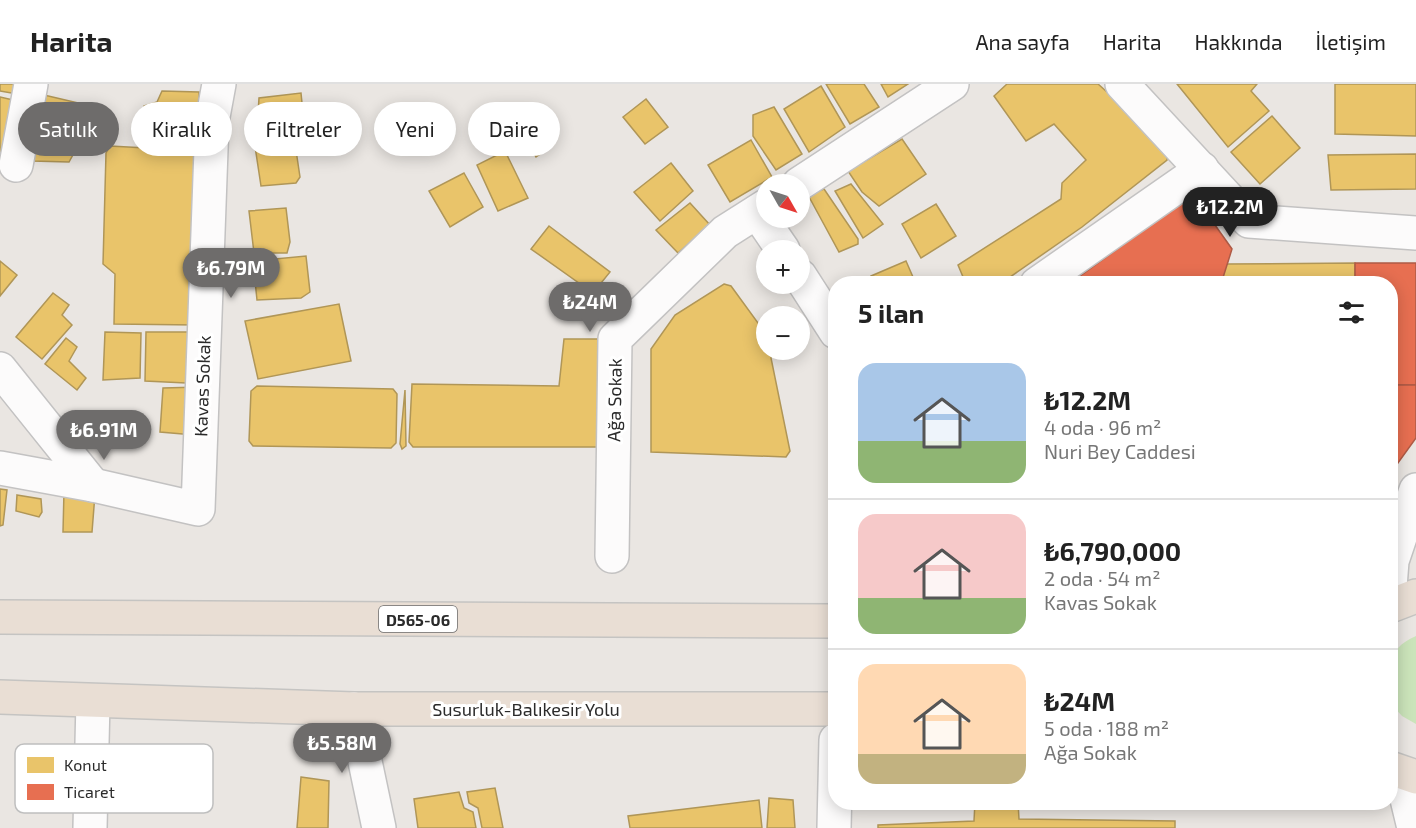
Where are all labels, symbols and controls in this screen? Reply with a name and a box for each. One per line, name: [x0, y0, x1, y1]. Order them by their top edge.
text: Harita: [30, 24, 112, 58]
text: Ana sayfa: [975, 29, 1070, 54]
text: Harita: [1103, 29, 1162, 54]
text: Hakkında: [1195, 29, 1282, 54]
text: İletişim: [1315, 29, 1386, 54]
chip: Satılık: [18, 102, 119, 156]
chip: Kiralık: [131, 102, 232, 156]
chip: Filtreler: [244, 102, 362, 156]
chip: Yeni: [374, 102, 456, 156]
chip: Daire: [468, 102, 560, 156]
north arrow: [756, 174, 810, 228]
map controls: [756, 174, 810, 360]
pin: ₺12.2M: [1181, 187, 1279, 238]
text: ₺12.2M: [1197, 194, 1263, 218]
button: +: [756, 240, 810, 294]
pin: ₺6.79M: [182, 248, 280, 299]
text: ₺6.79M: [197, 255, 265, 279]
pin: ₺24M: [554, 282, 626, 333]
text: ₺24M: [563, 289, 617, 313]
icon: filters: [1335, 296, 1368, 329]
text: 5 ilan: [858, 297, 924, 328]
button: −: [756, 306, 810, 360]
street label: Kavas Sokak: [189, 335, 215, 437]
street label: Ağa Sokak: [602, 358, 626, 442]
text: ₺12.2M: [1044, 384, 1131, 415]
icon: home: [906, 387, 978, 459]
pin: ₺6.91M: [55, 410, 153, 461]
text: 4 oda · 96 m²: [1044, 415, 1161, 439]
text: ₺6.91M: [70, 417, 138, 441]
text: Nuri Bey Caddesi: [1044, 439, 1196, 463]
text: ₺6,790,000: [1044, 535, 1181, 566]
icon: home: [906, 538, 978, 610]
text: 2 oda · 54 m²: [1044, 566, 1160, 590]
text: Kavas Sokak: [1044, 590, 1157, 614]
road number: D565-06: [379, 606, 457, 632]
text: ₺24M: [1044, 685, 1115, 716]
icon: home: [906, 688, 978, 760]
street label: Susurluk-Balıkesir Yolu: [432, 698, 620, 720]
text: 5 oda · 188 m²: [1044, 716, 1169, 740]
pin: ₺5.58M: [293, 723, 391, 774]
text: ₺5.58M: [307, 730, 377, 754]
text: Ağa Sokak: [1044, 740, 1137, 764]
legend: [15, 744, 213, 813]
text: Konut: [64, 755, 107, 774]
text: Ticaret: [64, 782, 115, 801]

